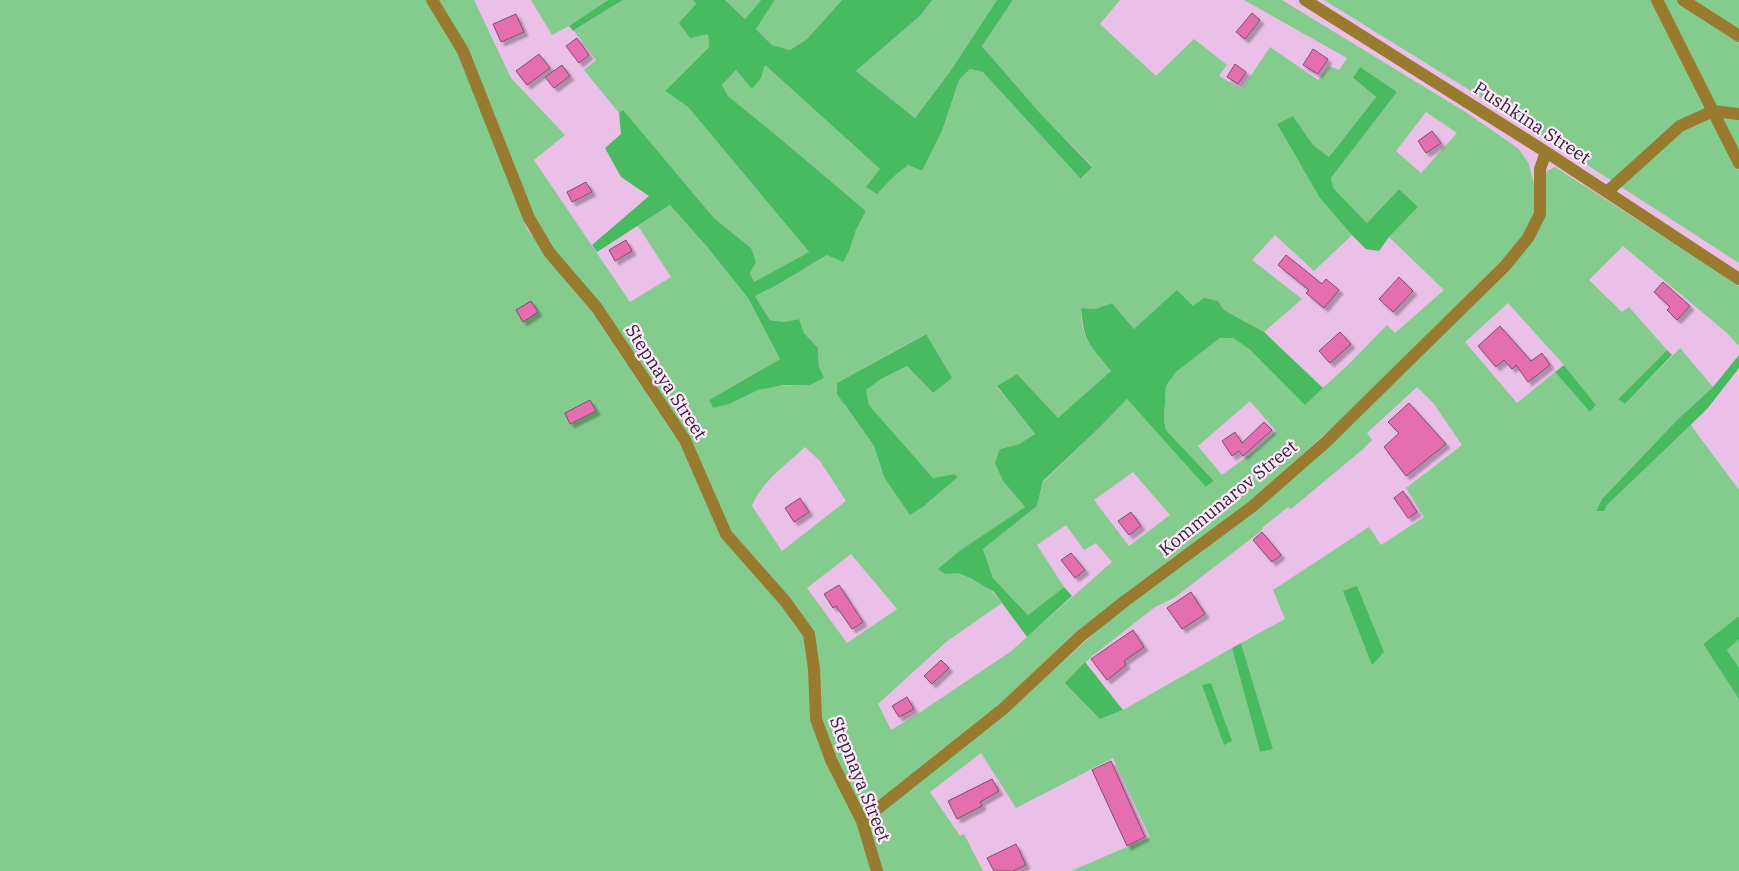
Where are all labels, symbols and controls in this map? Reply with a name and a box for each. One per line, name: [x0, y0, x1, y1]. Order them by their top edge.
street label: Pushkina Street: [1470, 76, 1595, 169]
street label: Stepnaya Street: [621, 320, 712, 444]
street label: Kommunarov Street: [1154, 435, 1302, 561]
street label: Stepnaya Street: [825, 713, 896, 845]

